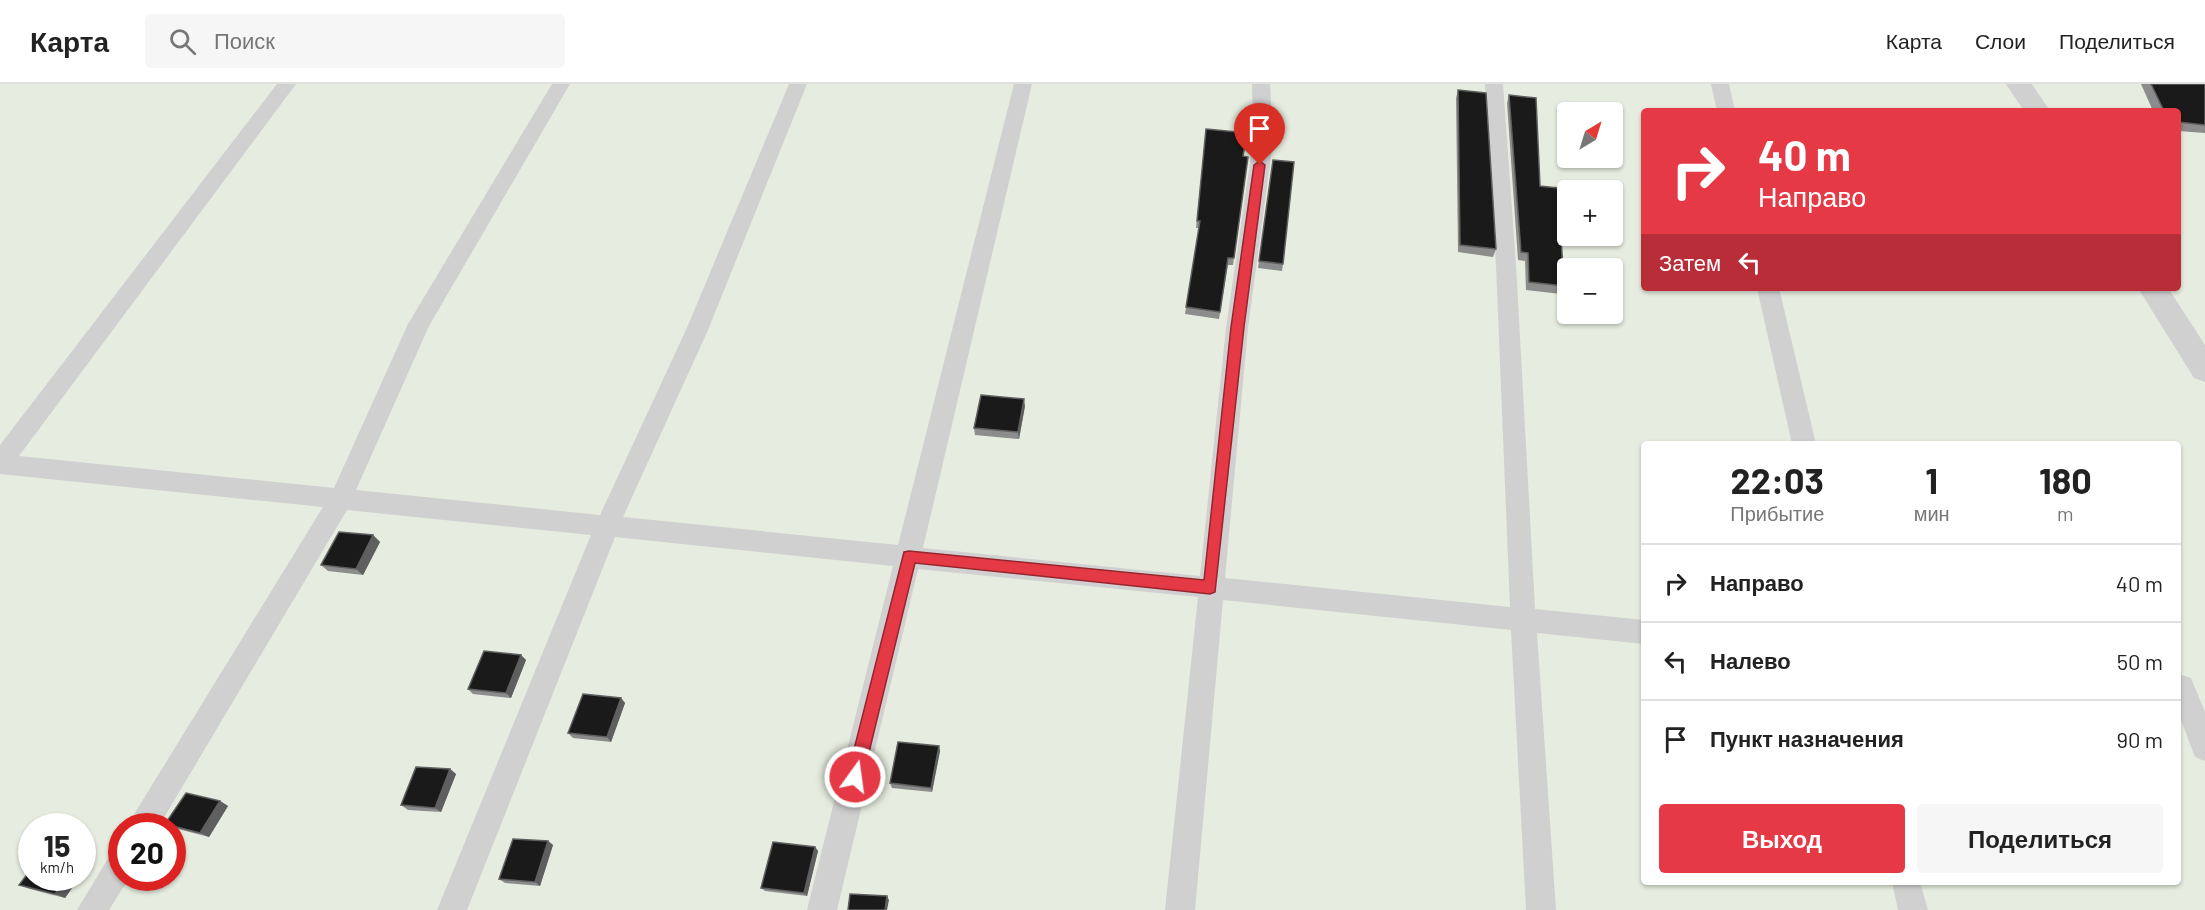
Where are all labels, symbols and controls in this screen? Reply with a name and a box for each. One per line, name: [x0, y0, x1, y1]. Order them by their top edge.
search box: [145, 14, 565, 68]
text: Карта: [30, 24, 109, 58]
icon: search: [166, 25, 199, 58]
text: Поиск: [214, 27, 275, 53]
text: Карта: [1886, 28, 1942, 53]
text: Слои: [1975, 28, 2026, 53]
text: Поделиться: [2059, 28, 2175, 53]
north arrow: [1557, 102, 1623, 168]
map controls: [1557, 102, 1623, 324]
pin: [1234, 103, 1285, 165]
icon: arrive: [1243, 112, 1276, 145]
text: 40 m: [1758, 129, 1851, 179]
icon: right: [1659, 132, 1737, 210]
button: +: [1557, 180, 1623, 246]
text: Направо: [1758, 180, 1866, 212]
icon: left: [1733, 246, 1766, 279]
text: Затем: [1659, 249, 1721, 275]
button: −: [1557, 258, 1623, 324]
text: 22:03: [1731, 458, 1824, 501]
text: 1: [1925, 458, 1938, 501]
text: 180: [2039, 458, 2092, 501]
text: Прибытие: [1730, 501, 1824, 525]
text: мин: [1914, 501, 1950, 525]
text: m: [2057, 501, 2074, 525]
icon: right: [1659, 567, 1692, 600]
text: Направо: [1710, 569, 1804, 595]
text: 40 m: [2116, 570, 2163, 596]
icon: left: [1659, 645, 1692, 678]
text: Налево: [1710, 647, 1791, 673]
text: 50 m: [2117, 648, 2163, 674]
icon: arrive: [1659, 723, 1692, 756]
text: Пункт назначения: [1710, 725, 1904, 751]
text: 90 m: [2117, 726, 2163, 752]
position arrow: [823, 745, 887, 809]
button: Выход: [1659, 804, 1905, 873]
button: Поделиться: [1917, 804, 2163, 873]
speed limit sign: 20: [108, 813, 186, 891]
text: 15: [44, 827, 70, 863]
text: km/h: [40, 858, 74, 876]

